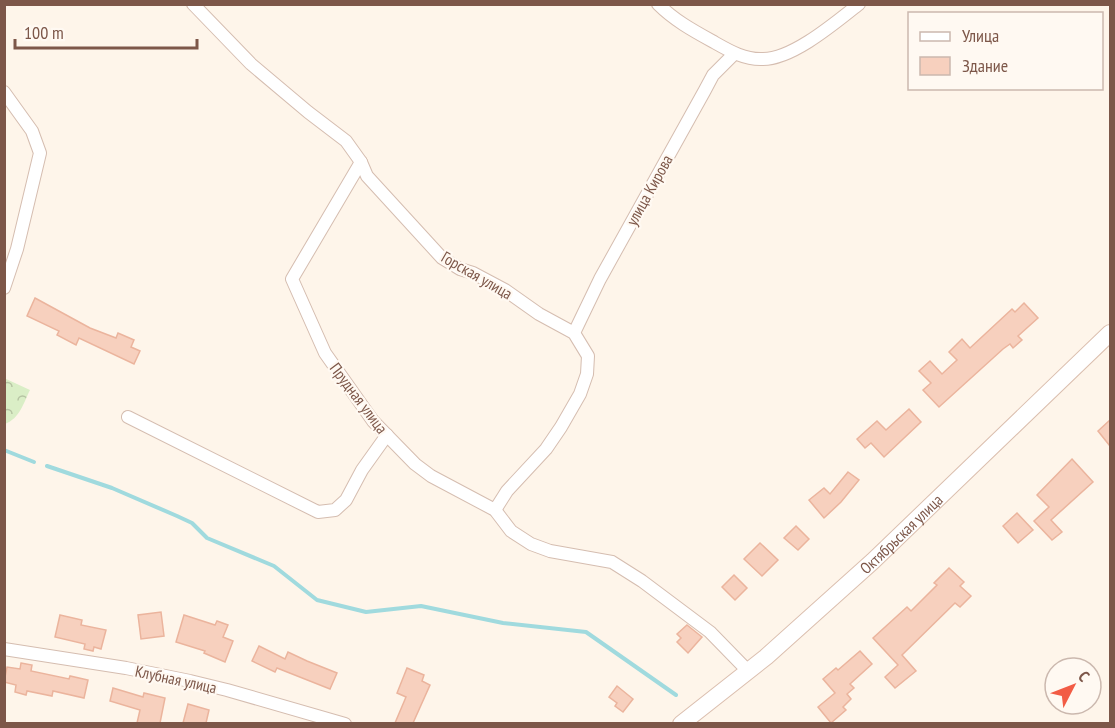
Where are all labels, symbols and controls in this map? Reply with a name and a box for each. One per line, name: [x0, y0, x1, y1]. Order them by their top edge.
scale bar: [15, 12, 196, 50]
legend: [908, 12, 1103, 90]
text: 100 m: [24, 21, 64, 44]
text: Улица: [962, 24, 999, 47]
text: Здание: [962, 54, 1008, 77]
street label: улица Кирова: [621, 151, 677, 229]
street label: Горская улица: [438, 247, 516, 303]
street label: Прудная улица: [326, 359, 392, 437]
street label: Октябрьская улица: [856, 490, 947, 578]
north arrow: [1043, 656, 1103, 716]
street label: Клубная улица: [133, 661, 219, 697]
text: С: [1074, 667, 1094, 686]

